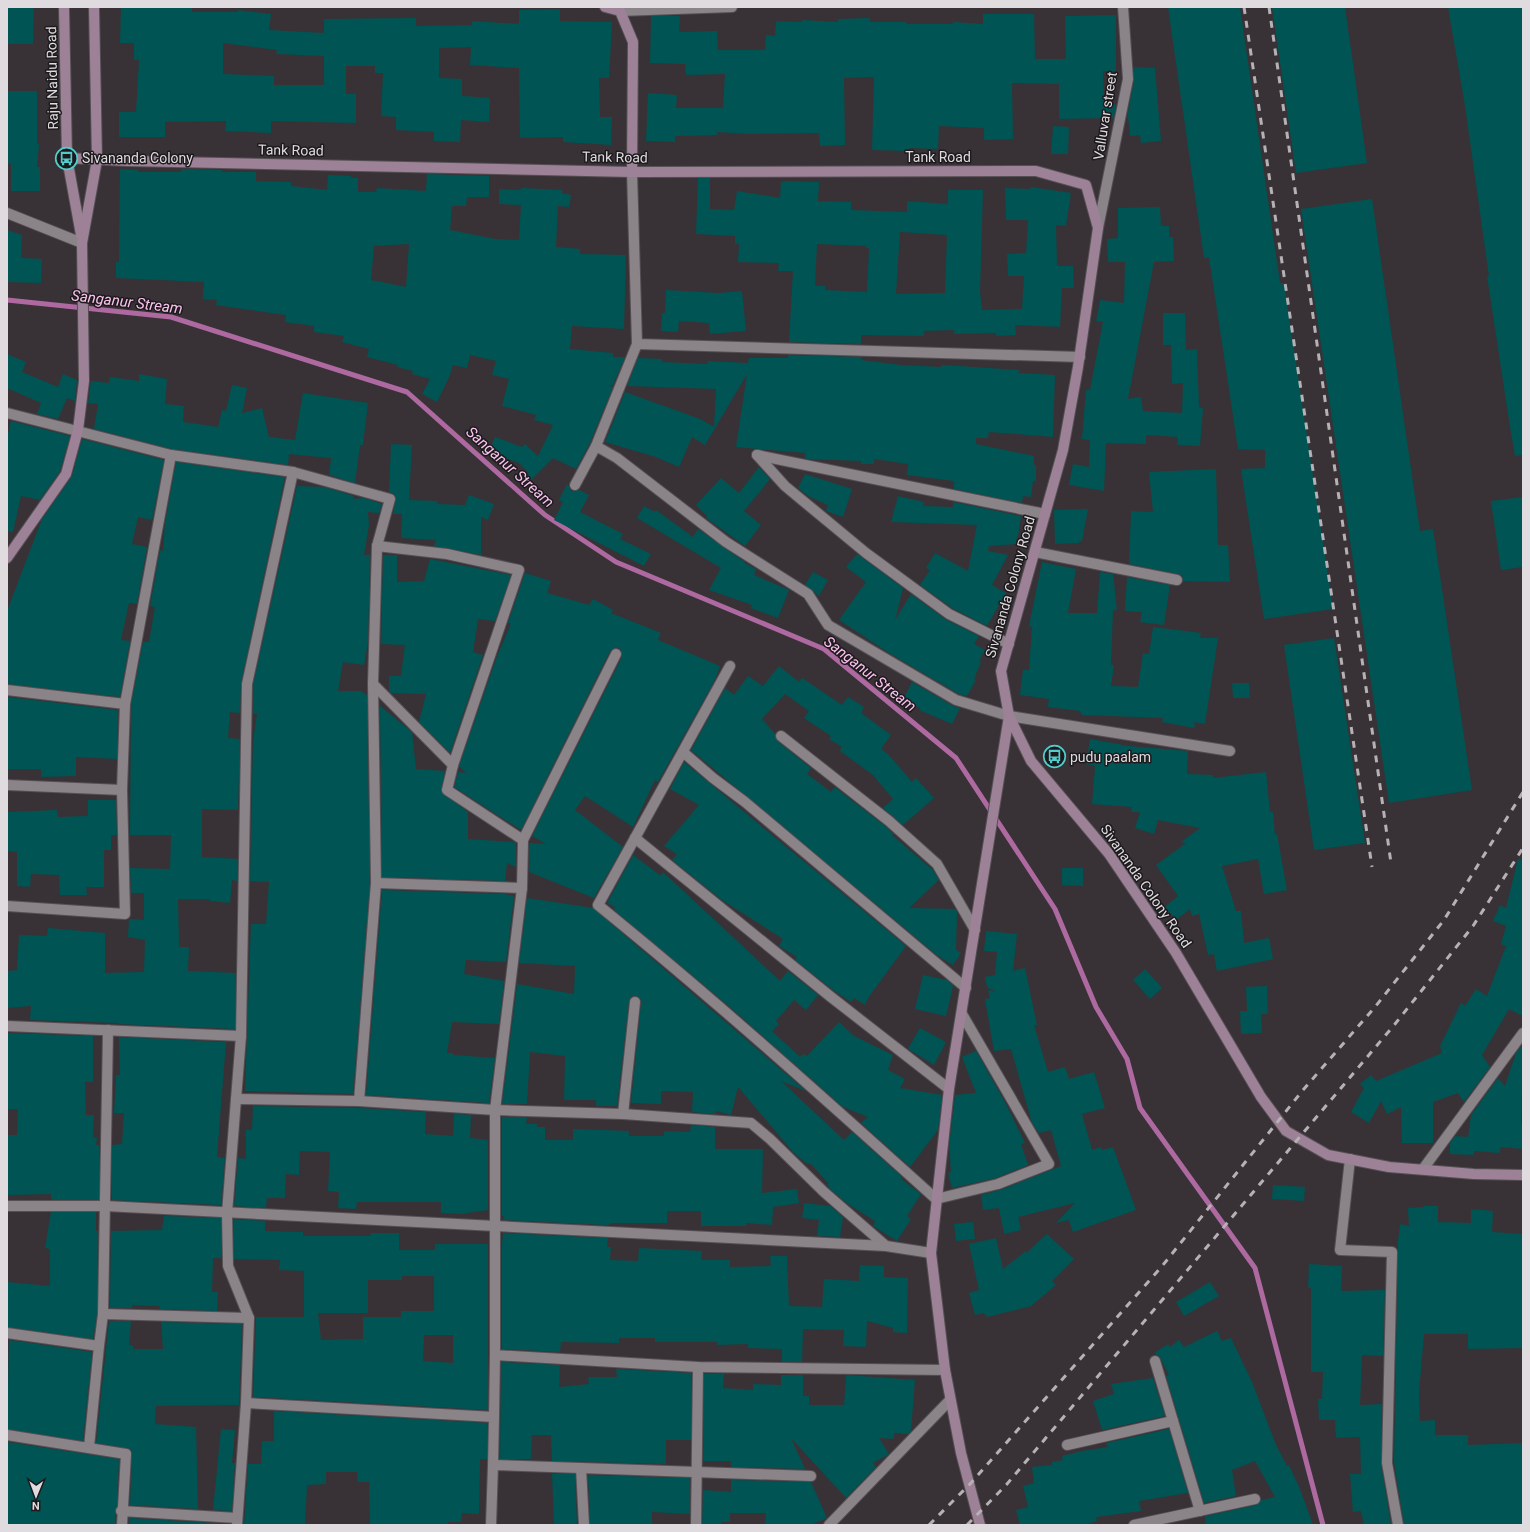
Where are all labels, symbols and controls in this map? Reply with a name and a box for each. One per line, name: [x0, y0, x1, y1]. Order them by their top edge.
street label: Raju Naidu Road: [43, 26, 61, 130]
street label: Valluvar street: [1090, 70, 1120, 161]
street label: Tank Road: [258, 141, 324, 159]
bus stop icon: Sivananda Colony: [54, 145, 80, 171]
street label: Tank Road: [582, 148, 648, 166]
street label: Tank Road: [905, 149, 971, 165]
place label: Sivananda Colony: [82, 150, 193, 166]
water label: Sanganur Stream: [70, 286, 184, 318]
water label: Sanganur Stream: [462, 423, 558, 511]
street label: Sivananda Colony Road: [982, 514, 1038, 660]
water label: Sanganur Stream: [820, 632, 920, 716]
bus stop icon: pudu paalam: [1042, 744, 1068, 770]
place label: pudu paalam: [1070, 749, 1151, 765]
street label: Sivananda Colony Road: [1097, 821, 1195, 951]
north arrow: [16, 1476, 56, 1516]
text: N: [32, 1499, 40, 1512]

